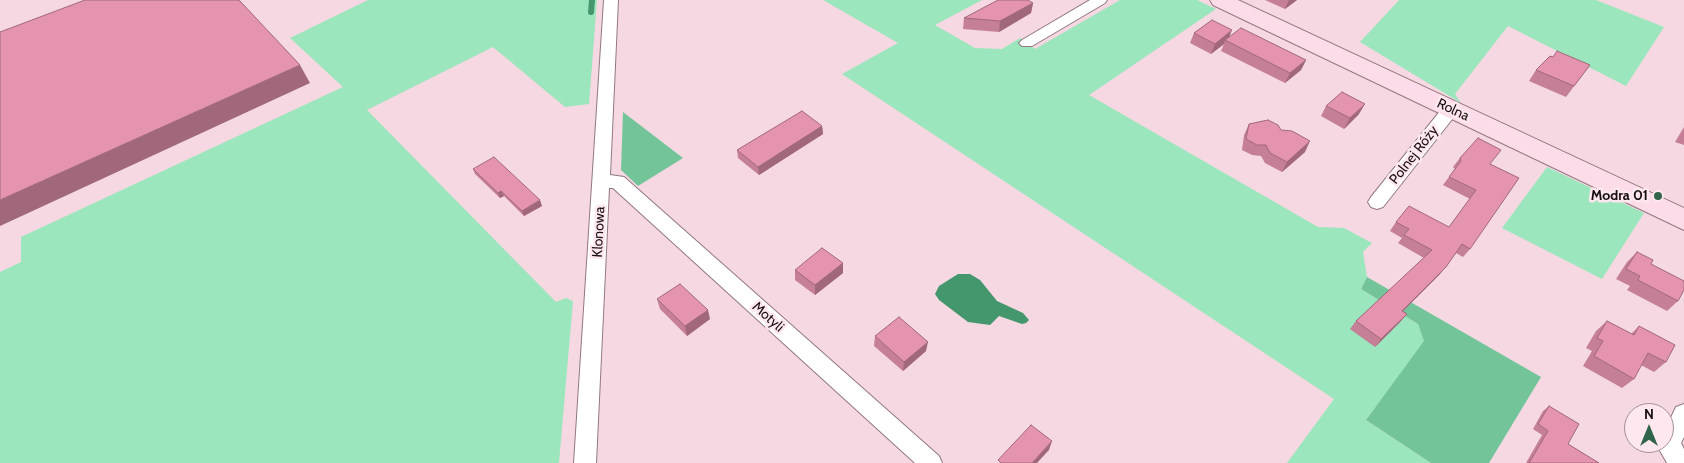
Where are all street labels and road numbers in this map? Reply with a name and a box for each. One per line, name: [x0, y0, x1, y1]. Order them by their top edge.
street label: Rolna: [1434, 95, 1472, 125]
street label: Polnej Róży: [1386, 122, 1442, 188]
street label: Klonowa: [589, 206, 609, 258]
street label: Motyli: [749, 298, 787, 336]

